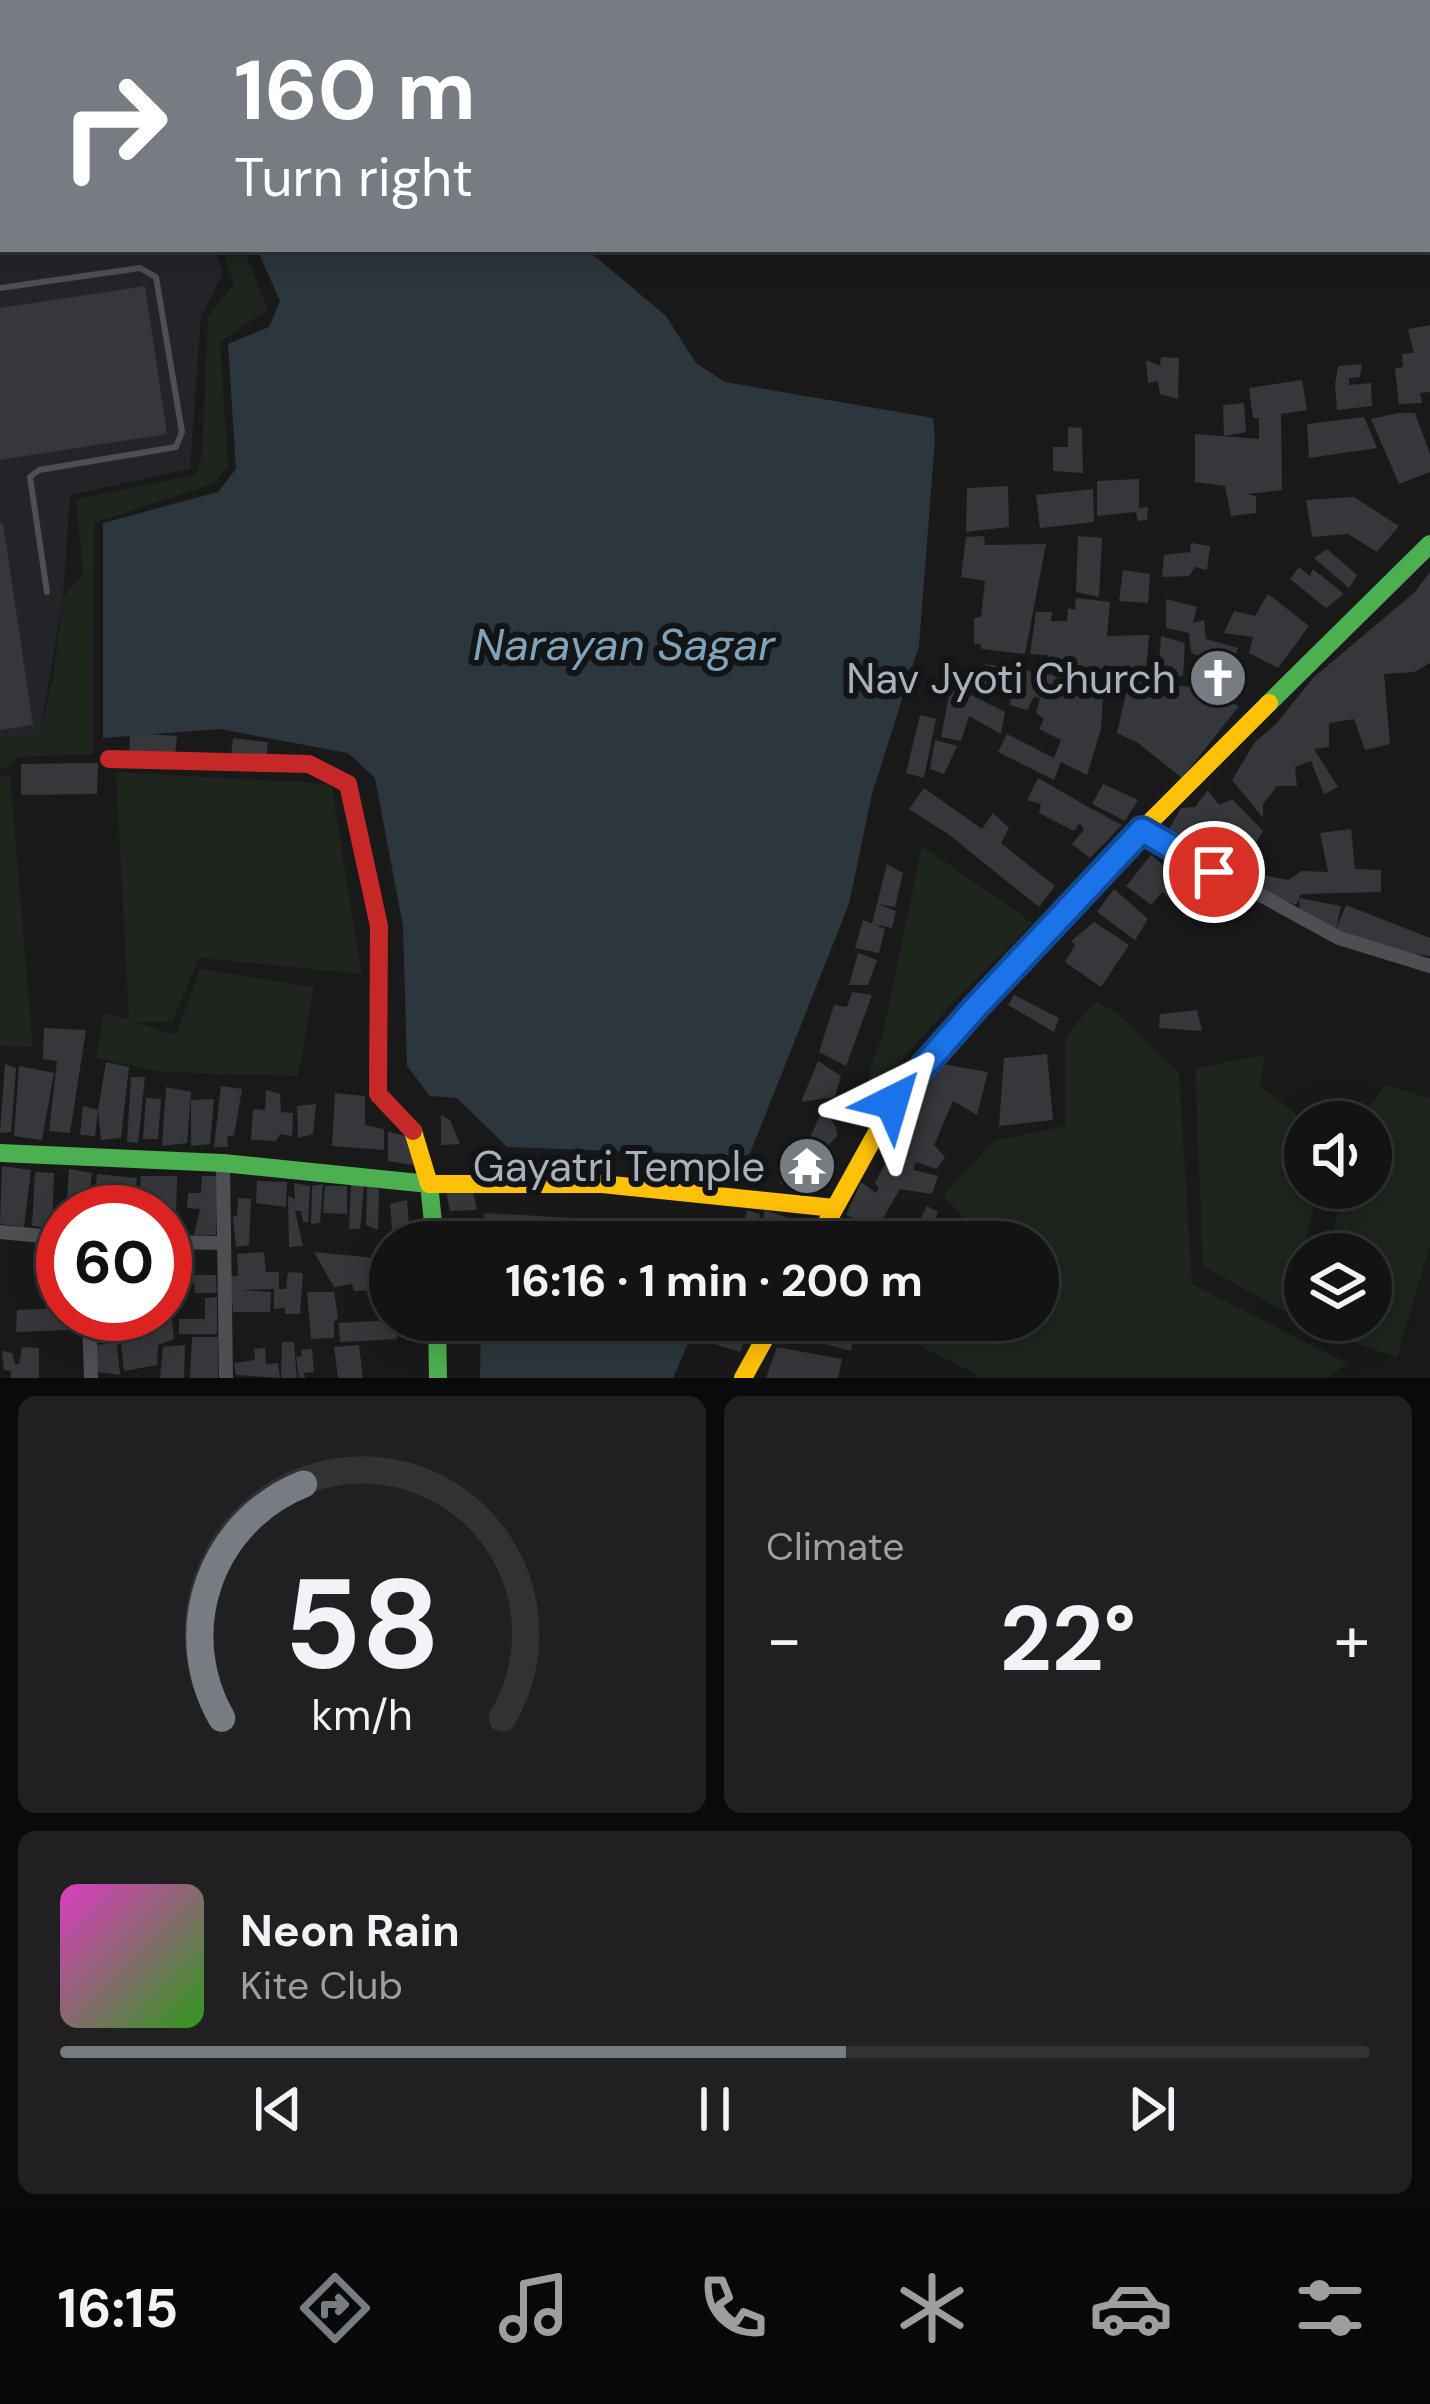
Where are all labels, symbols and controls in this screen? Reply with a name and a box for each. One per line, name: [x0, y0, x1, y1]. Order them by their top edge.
text: 160 m: [234, 36, 476, 145]
icon: right: [36, 48, 192, 204]
text: Turn right: [234, 142, 473, 213]
water label: Narayan Sagar: [473, 615, 776, 674]
church icon: Nav Jyoti Church: [1187, 647, 1249, 709]
place label: Nav Jyoti Church: [846, 651, 1176, 706]
pin: [1163, 821, 1265, 923]
icon: arrive: [1181, 839, 1247, 905]
position arrow: [829, 1039, 955, 1165]
map controls: [1284, 1101, 1392, 1341]
button: sound: [1284, 1101, 1392, 1209]
temple icon: Gayatri Temple: [776, 1135, 838, 1197]
place label: Gayatri Temple: [473, 1139, 765, 1194]
speed limit sign: 60: [36, 1185, 192, 1341]
button: layers: [1284, 1233, 1392, 1341]
text: 16:16 · 1 min · 200 m: [505, 1251, 923, 1310]
text: Climate: [766, 1521, 904, 1572]
text: 58: [284, 1543, 440, 1706]
text: 22°: [1000, 1581, 1136, 1698]
text: −: [766, 1597, 802, 1682]
text: +: [1334, 1597, 1370, 1682]
text: km/h: [311, 1686, 413, 1742]
text: Neon Rain: [240, 1901, 460, 1960]
text: Kite Club: [240, 1960, 403, 2011]
icon: previous: [245, 2076, 311, 2142]
icon: pause: [682, 2076, 748, 2142]
icon: next: [1119, 2076, 1185, 2142]
icon: directions: [293, 2266, 377, 2350]
icon: music: [492, 2266, 576, 2350]
icon: phone: [691, 2266, 775, 2350]
icon: climate: [890, 2266, 974, 2350]
icon: car: [1089, 2266, 1173, 2350]
icon: filters: [1288, 2266, 1372, 2350]
text: 16:15: [58, 2273, 178, 2344]

